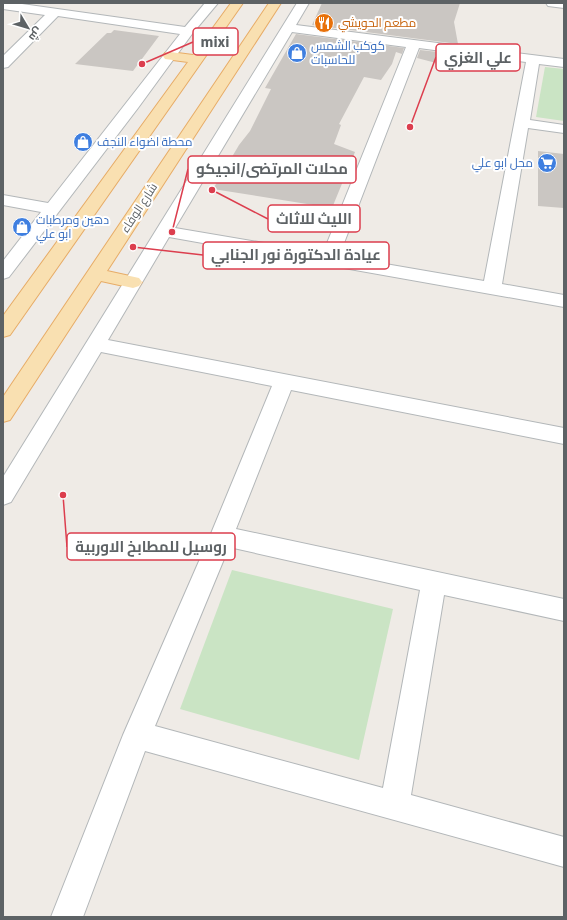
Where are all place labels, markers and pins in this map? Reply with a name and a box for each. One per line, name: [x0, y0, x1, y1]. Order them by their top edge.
restaurant icon: مطعم الحويشي: [313, 12, 335, 34]
place label: مطعم الحويشي: [338, 15, 416, 33]
callout: mixi: [193, 28, 238, 55]
place label: كوكب الشمس للحاسبات: [311, 38, 385, 69]
shop icon: كوكب الشمس للحاسبات: [286, 42, 308, 64]
callout: علي الغزي: [436, 44, 520, 71]
shop icon: محطة اضواء النجف: [72, 131, 94, 153]
place label: محطة اضواء النجف: [97, 134, 192, 151]
supermarket icon: محل ابو علي: [536, 152, 558, 174]
place label: محل ابو علي: [472, 155, 533, 173]
callout: محلات المرتضى/انجيكو: [188, 156, 356, 183]
callout: الليث للاثاث: [268, 205, 360, 232]
place label: دهين ومرطبات ابو علي: [36, 212, 109, 244]
shop icon: دهين ومرطبات ابو علي: [11, 216, 33, 238]
callout: عيادة الدكتورة نور الجنابي: [203, 242, 389, 269]
callout: روسيل للمطابخ الاوربية: [67, 533, 235, 560]

